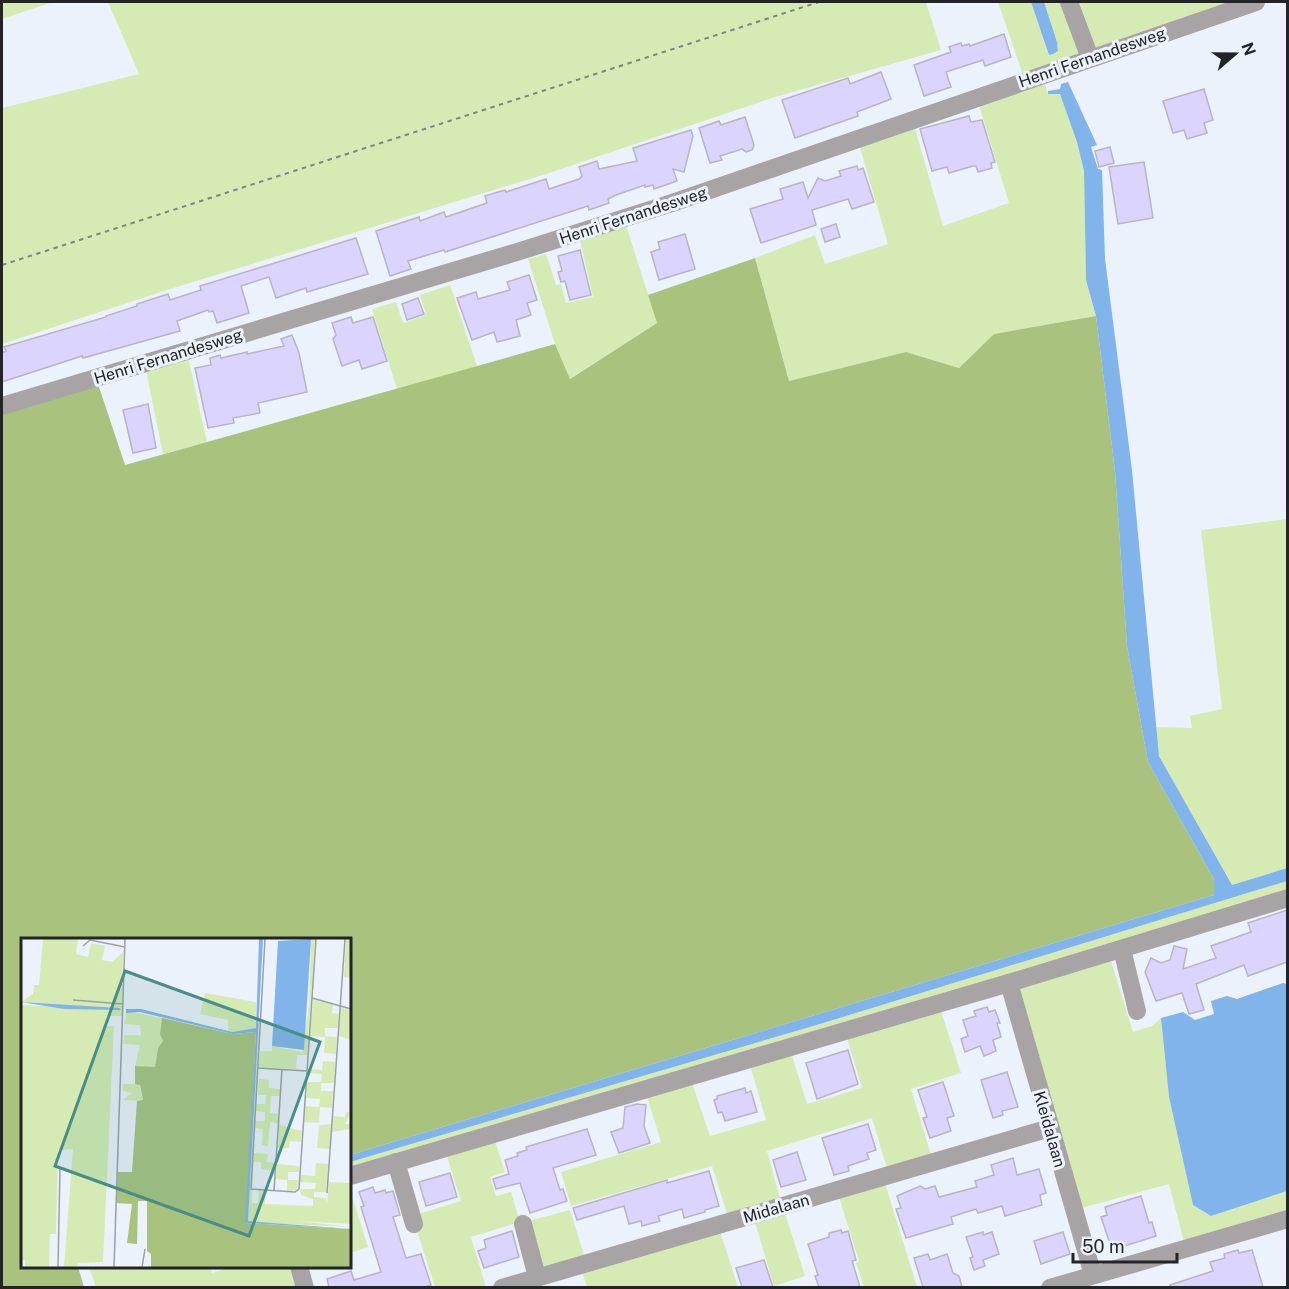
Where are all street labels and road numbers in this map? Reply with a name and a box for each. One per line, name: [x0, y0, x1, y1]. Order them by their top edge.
street label: Henri Fernandesweg: [1016, 23, 1168, 92]
street label: Henri Fernandesweg: [557, 183, 710, 248]
street label: Henri Fernandesweg: [92, 325, 245, 388]
street label: Kleidalaan: [1030, 1089, 1069, 1169]
street label: Midalaan: [741, 1190, 812, 1227]

